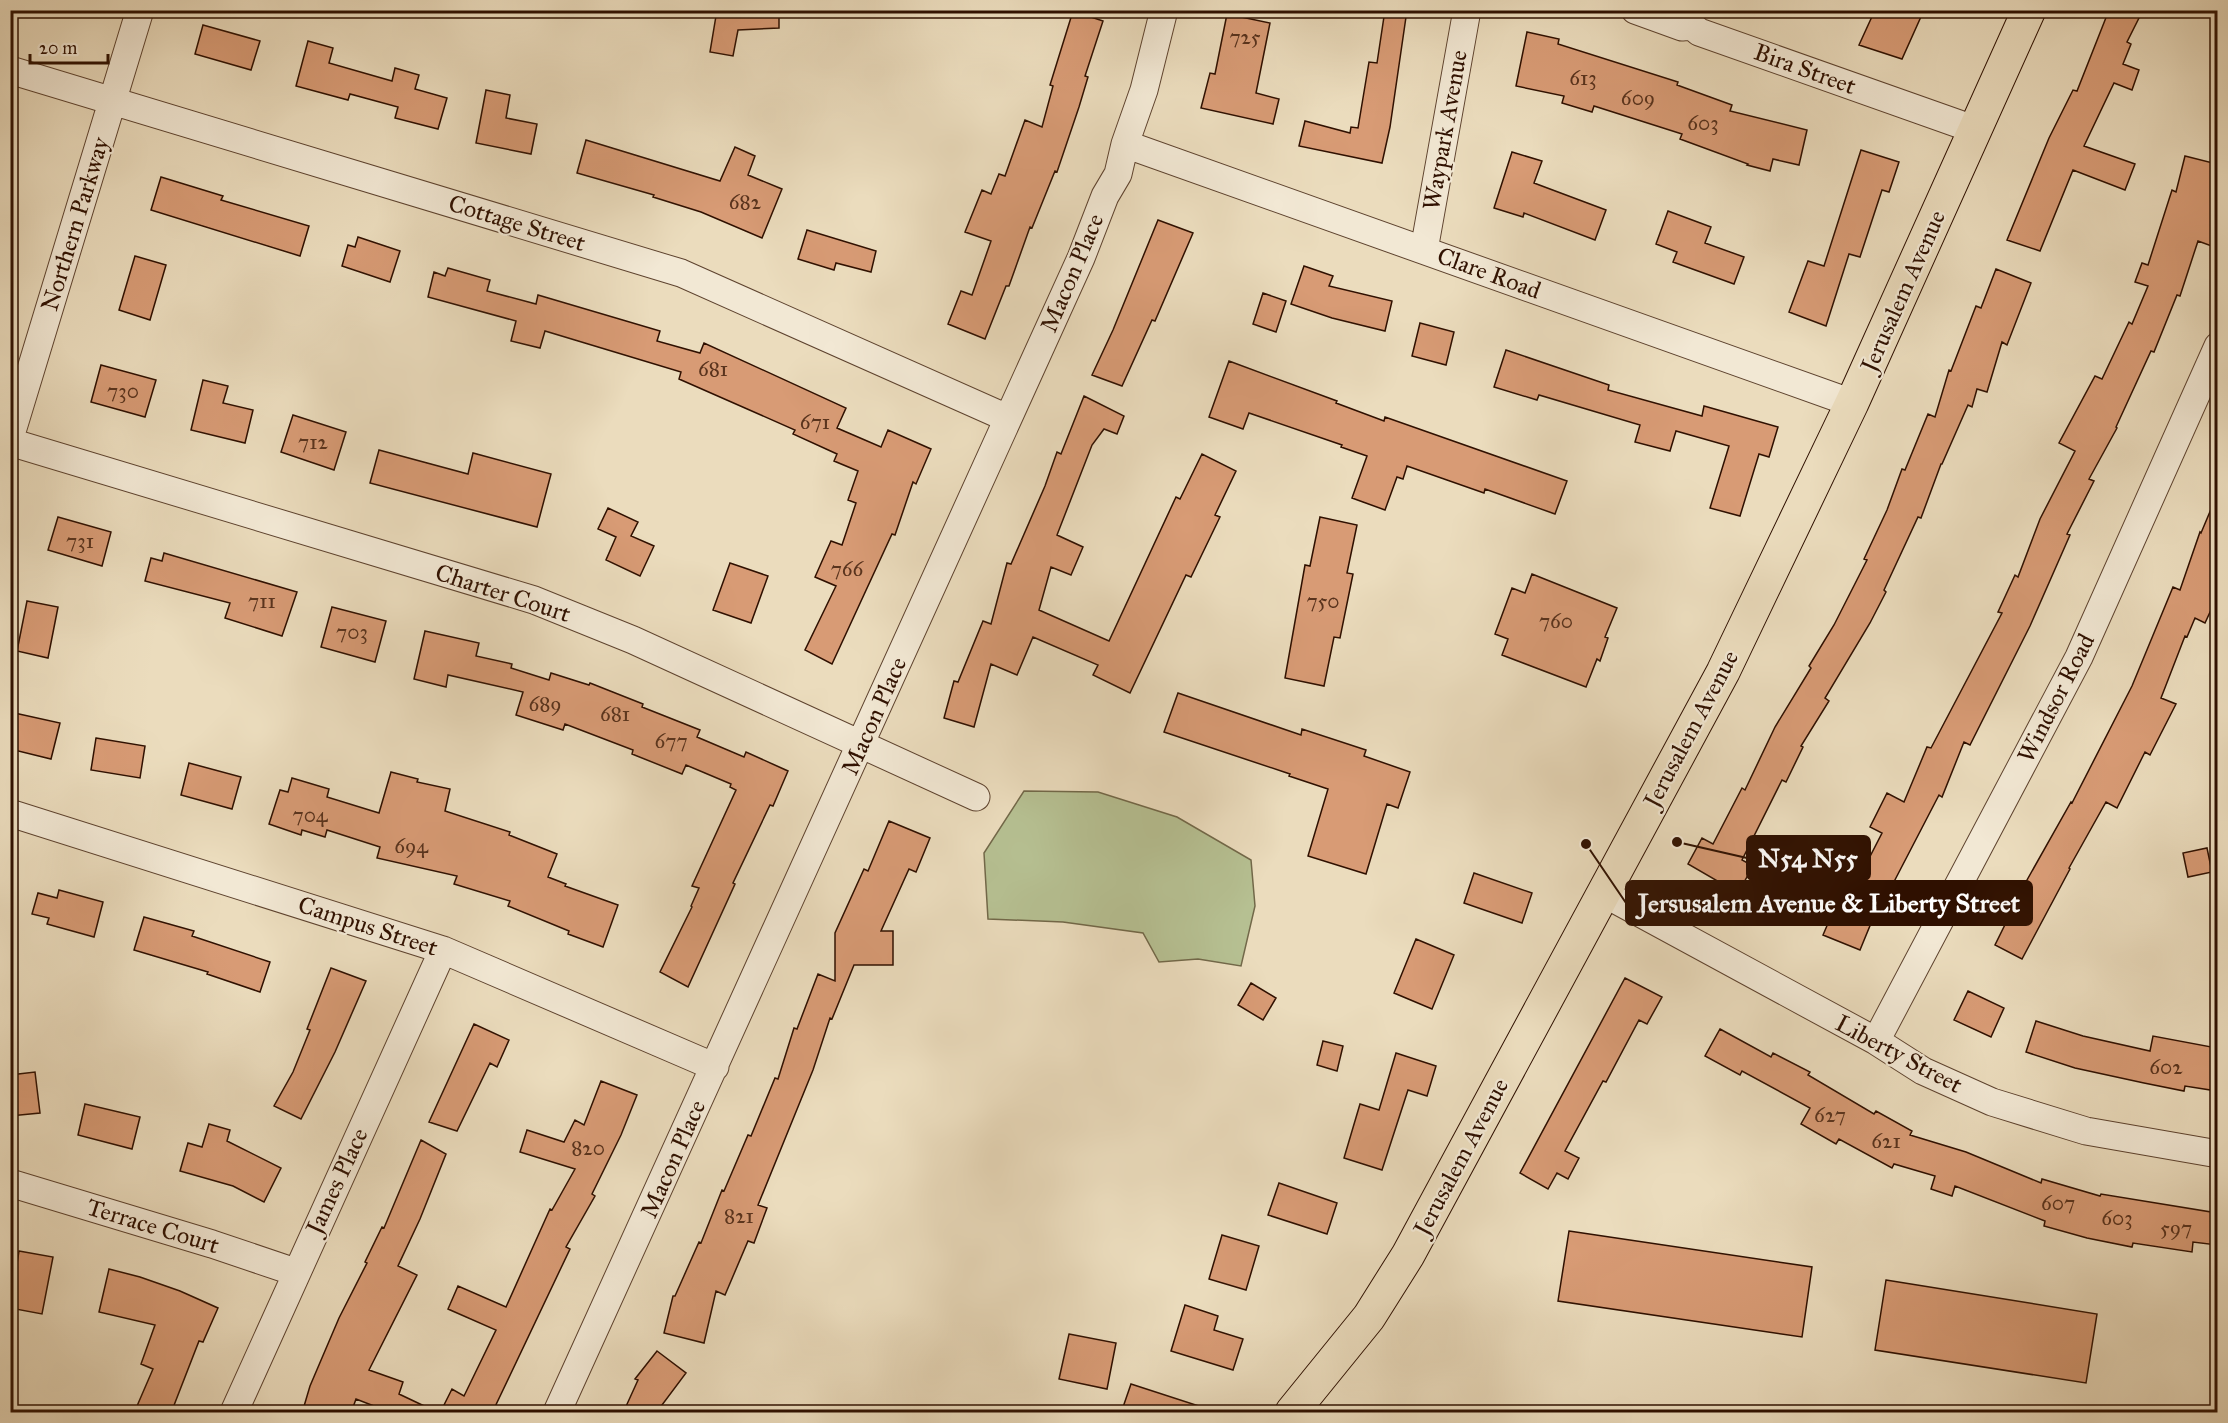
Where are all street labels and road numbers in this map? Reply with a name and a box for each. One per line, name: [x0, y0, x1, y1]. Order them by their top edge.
street label: Bira Street: [1750, 37, 1861, 101]
street label: Waypark Avenue: [1416, 48, 1474, 212]
street label: Northern Parkway: [34, 133, 116, 315]
street label: Cottage Street: [445, 188, 590, 258]
street label: Jerusalem Avenue: [1853, 205, 1952, 379]
street label: Macon Place: [1034, 209, 1110, 337]
street label: Clare Road: [1433, 240, 1545, 306]
street label: Charter Court: [432, 557, 575, 629]
street label: Windsor Road: [2011, 629, 2101, 767]
street label: Jerusalem Avenue: [1636, 645, 1745, 815]
street label: Macon Place: [835, 652, 913, 780]
street label: Campus Street: [294, 889, 442, 963]
street label: Liberty Street: [1830, 1008, 1968, 1100]
street label: Jerusalem Avenue: [1406, 1073, 1515, 1243]
street label: Macon Place: [634, 1095, 712, 1223]
street label: James Place: [298, 1123, 375, 1242]
street label: Terrace Court: [83, 1192, 223, 1260]

